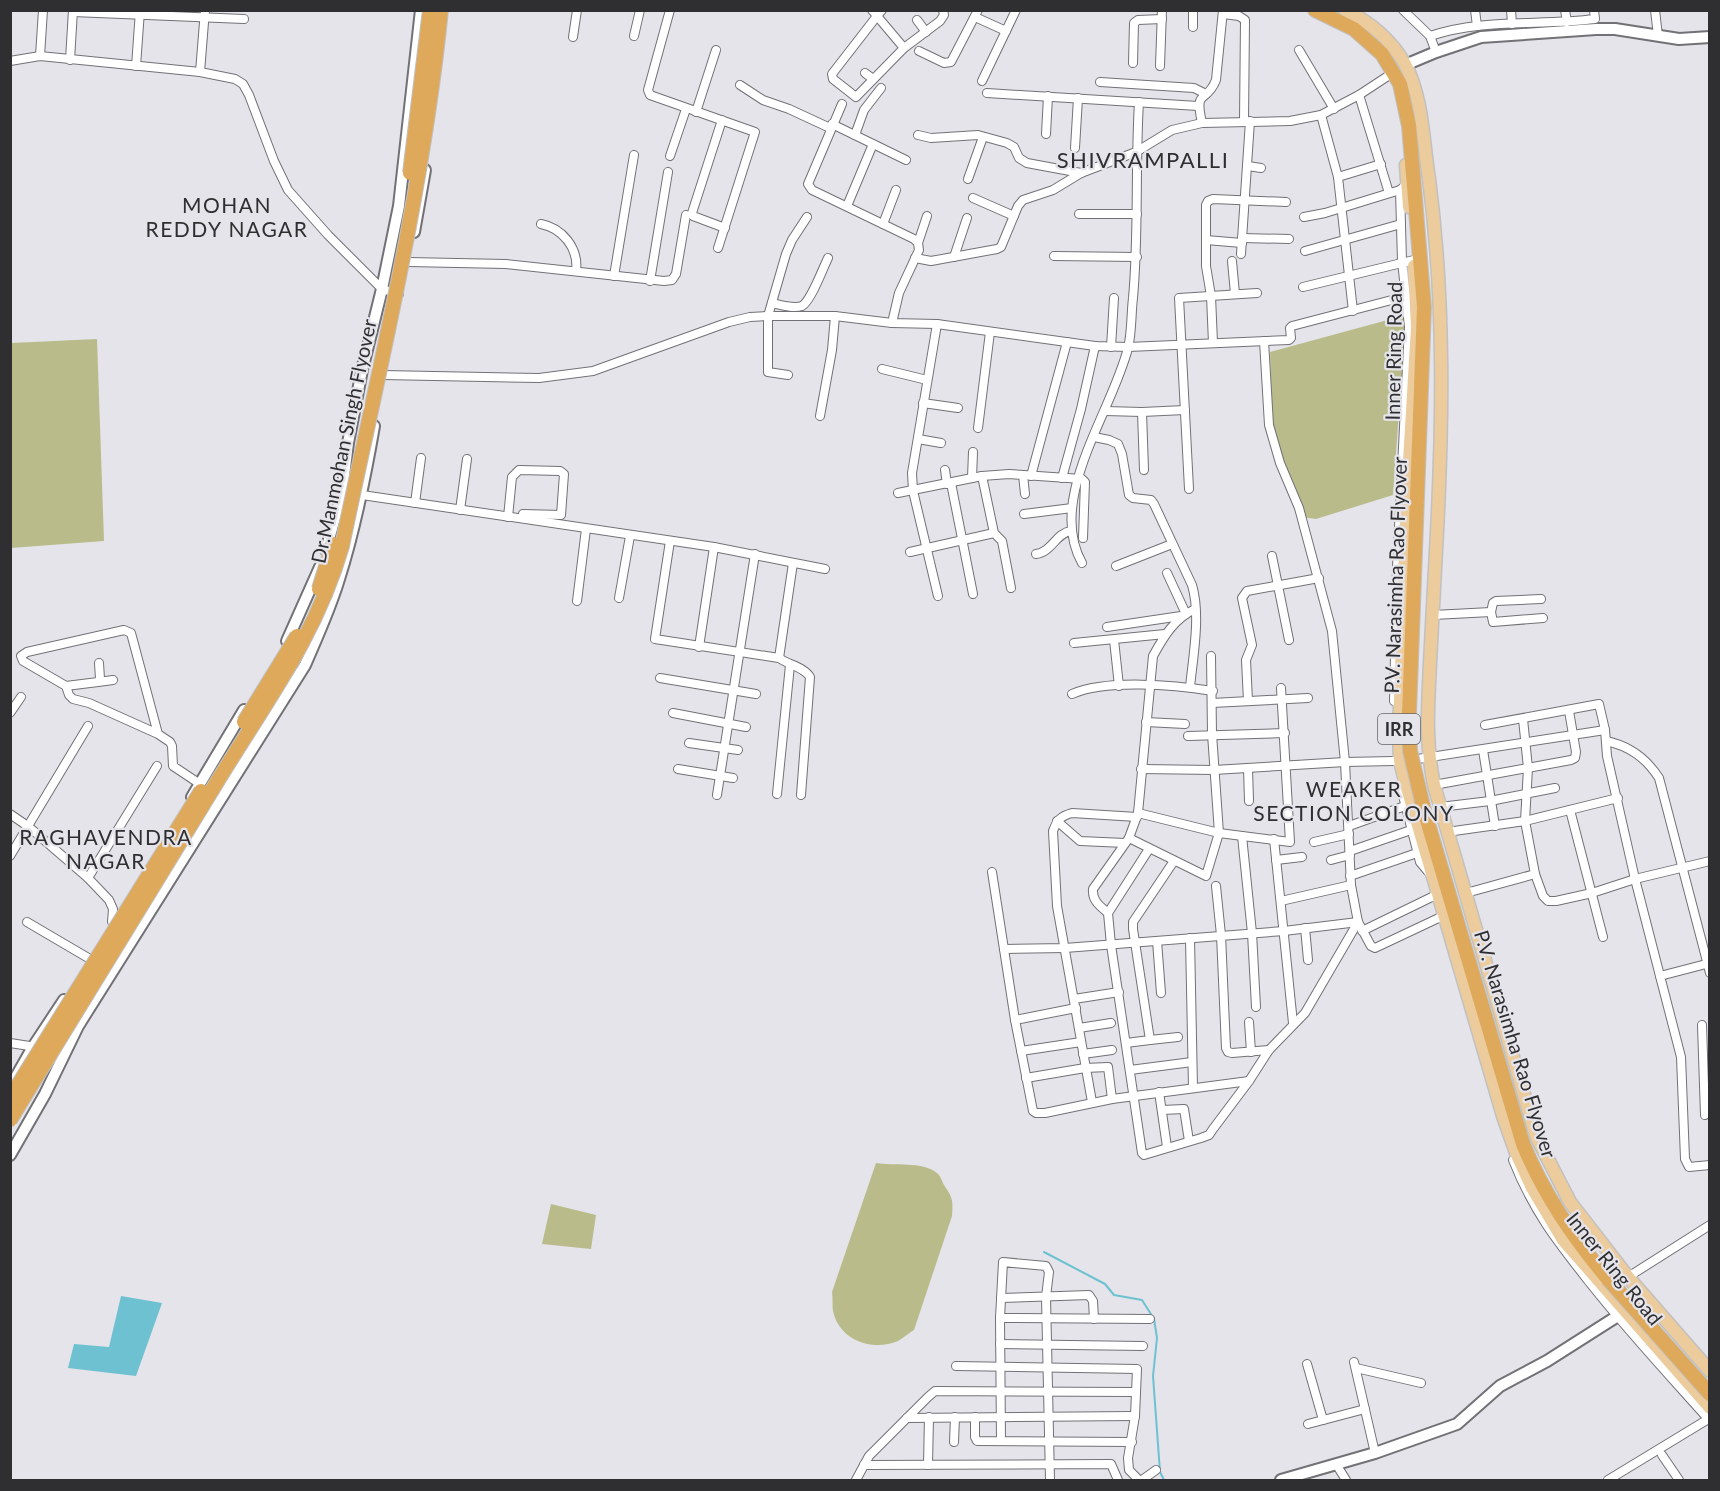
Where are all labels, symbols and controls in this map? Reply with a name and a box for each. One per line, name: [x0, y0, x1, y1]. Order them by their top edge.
district label: SHIVRAMPALLI: [1057, 146, 1229, 173]
district label: MOHAN REDDY NAGAR: [145, 192, 309, 241]
street label: Inner Ring Road: [1380, 282, 1406, 420]
street label: Dr.Manmohan Singh Flyover: [305, 316, 381, 565]
street label: P.V. Narasimha Rao Flyover: [1379, 456, 1411, 694]
road number: IRR: [1378, 714, 1420, 744]
district label: WEAKER SECTION COLONY: [1253, 776, 1455, 825]
district label: RAGHAVENDRA NAGAR: [19, 824, 193, 873]
street label: P.V. Narasimha Rao Flyover: [1470, 927, 1562, 1161]
street label: Inner Ring Road: [1562, 1207, 1668, 1329]

